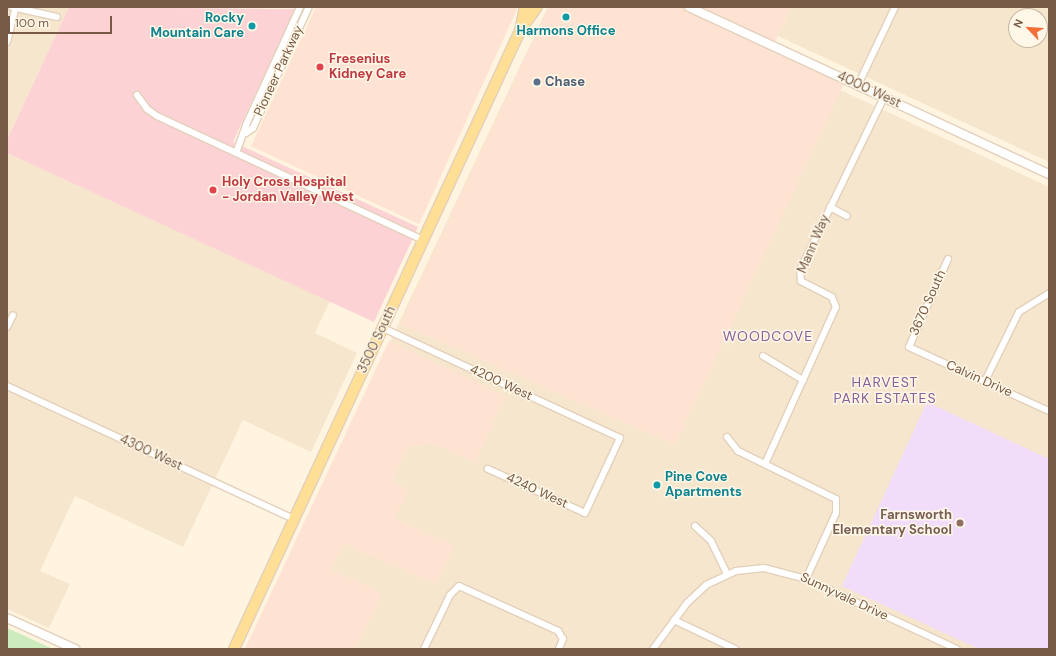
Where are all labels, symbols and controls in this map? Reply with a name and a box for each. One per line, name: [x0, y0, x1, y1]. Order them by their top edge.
scale bar: [10, 8, 114, 34]
north arrow: [1008, 8, 1048, 48]
place label: Rocky Mountain Care: [150, 11, 244, 42]
marker: Harmons Office: [561, 12, 571, 22]
text: 100 m: [15, 15, 49, 31]
text: N: [1010, 17, 1026, 30]
marker: Rocky Mountain Care: [247, 21, 257, 31]
street label: Pioneer Parkway: [251, 23, 307, 119]
place label: Harmons Office: [516, 23, 616, 39]
place label: Fresenius Kidney Care: [329, 52, 406, 83]
marker: Fresenius Kidney Care: [314, 61, 326, 73]
street label: 4000 West: [835, 68, 903, 112]
place label: Chase: [545, 74, 585, 90]
marker: Chase: [532, 77, 542, 87]
place label: Holy Cross Hospital - Jordan Valley West: [222, 175, 354, 206]
marker: Holy Cross Hospital - Jordan Valley West: [207, 184, 219, 196]
street label: Mann Way: [795, 212, 833, 276]
street label: 3670 South: [907, 268, 949, 338]
street label: 3500 South: [355, 304, 399, 376]
district label: WOODCOVE: [723, 328, 813, 344]
street label: Calvin Drive: [943, 357, 1015, 401]
street label: 4200 West: [467, 362, 535, 404]
district label: HARVEST PARK ESTATES: [833, 374, 937, 406]
street label: 4300 West: [117, 432, 185, 474]
street label: 4240 West: [504, 470, 570, 512]
place label: Pine Cove Apartments: [665, 470, 742, 501]
marker: Pine Cove Apartments: [652, 480, 662, 490]
place label: Farnsworth Elementary School: [832, 508, 952, 539]
marker: Farnsworth Elementary School: [955, 518, 965, 528]
street label: Sunnyvale Drive: [798, 570, 890, 624]

